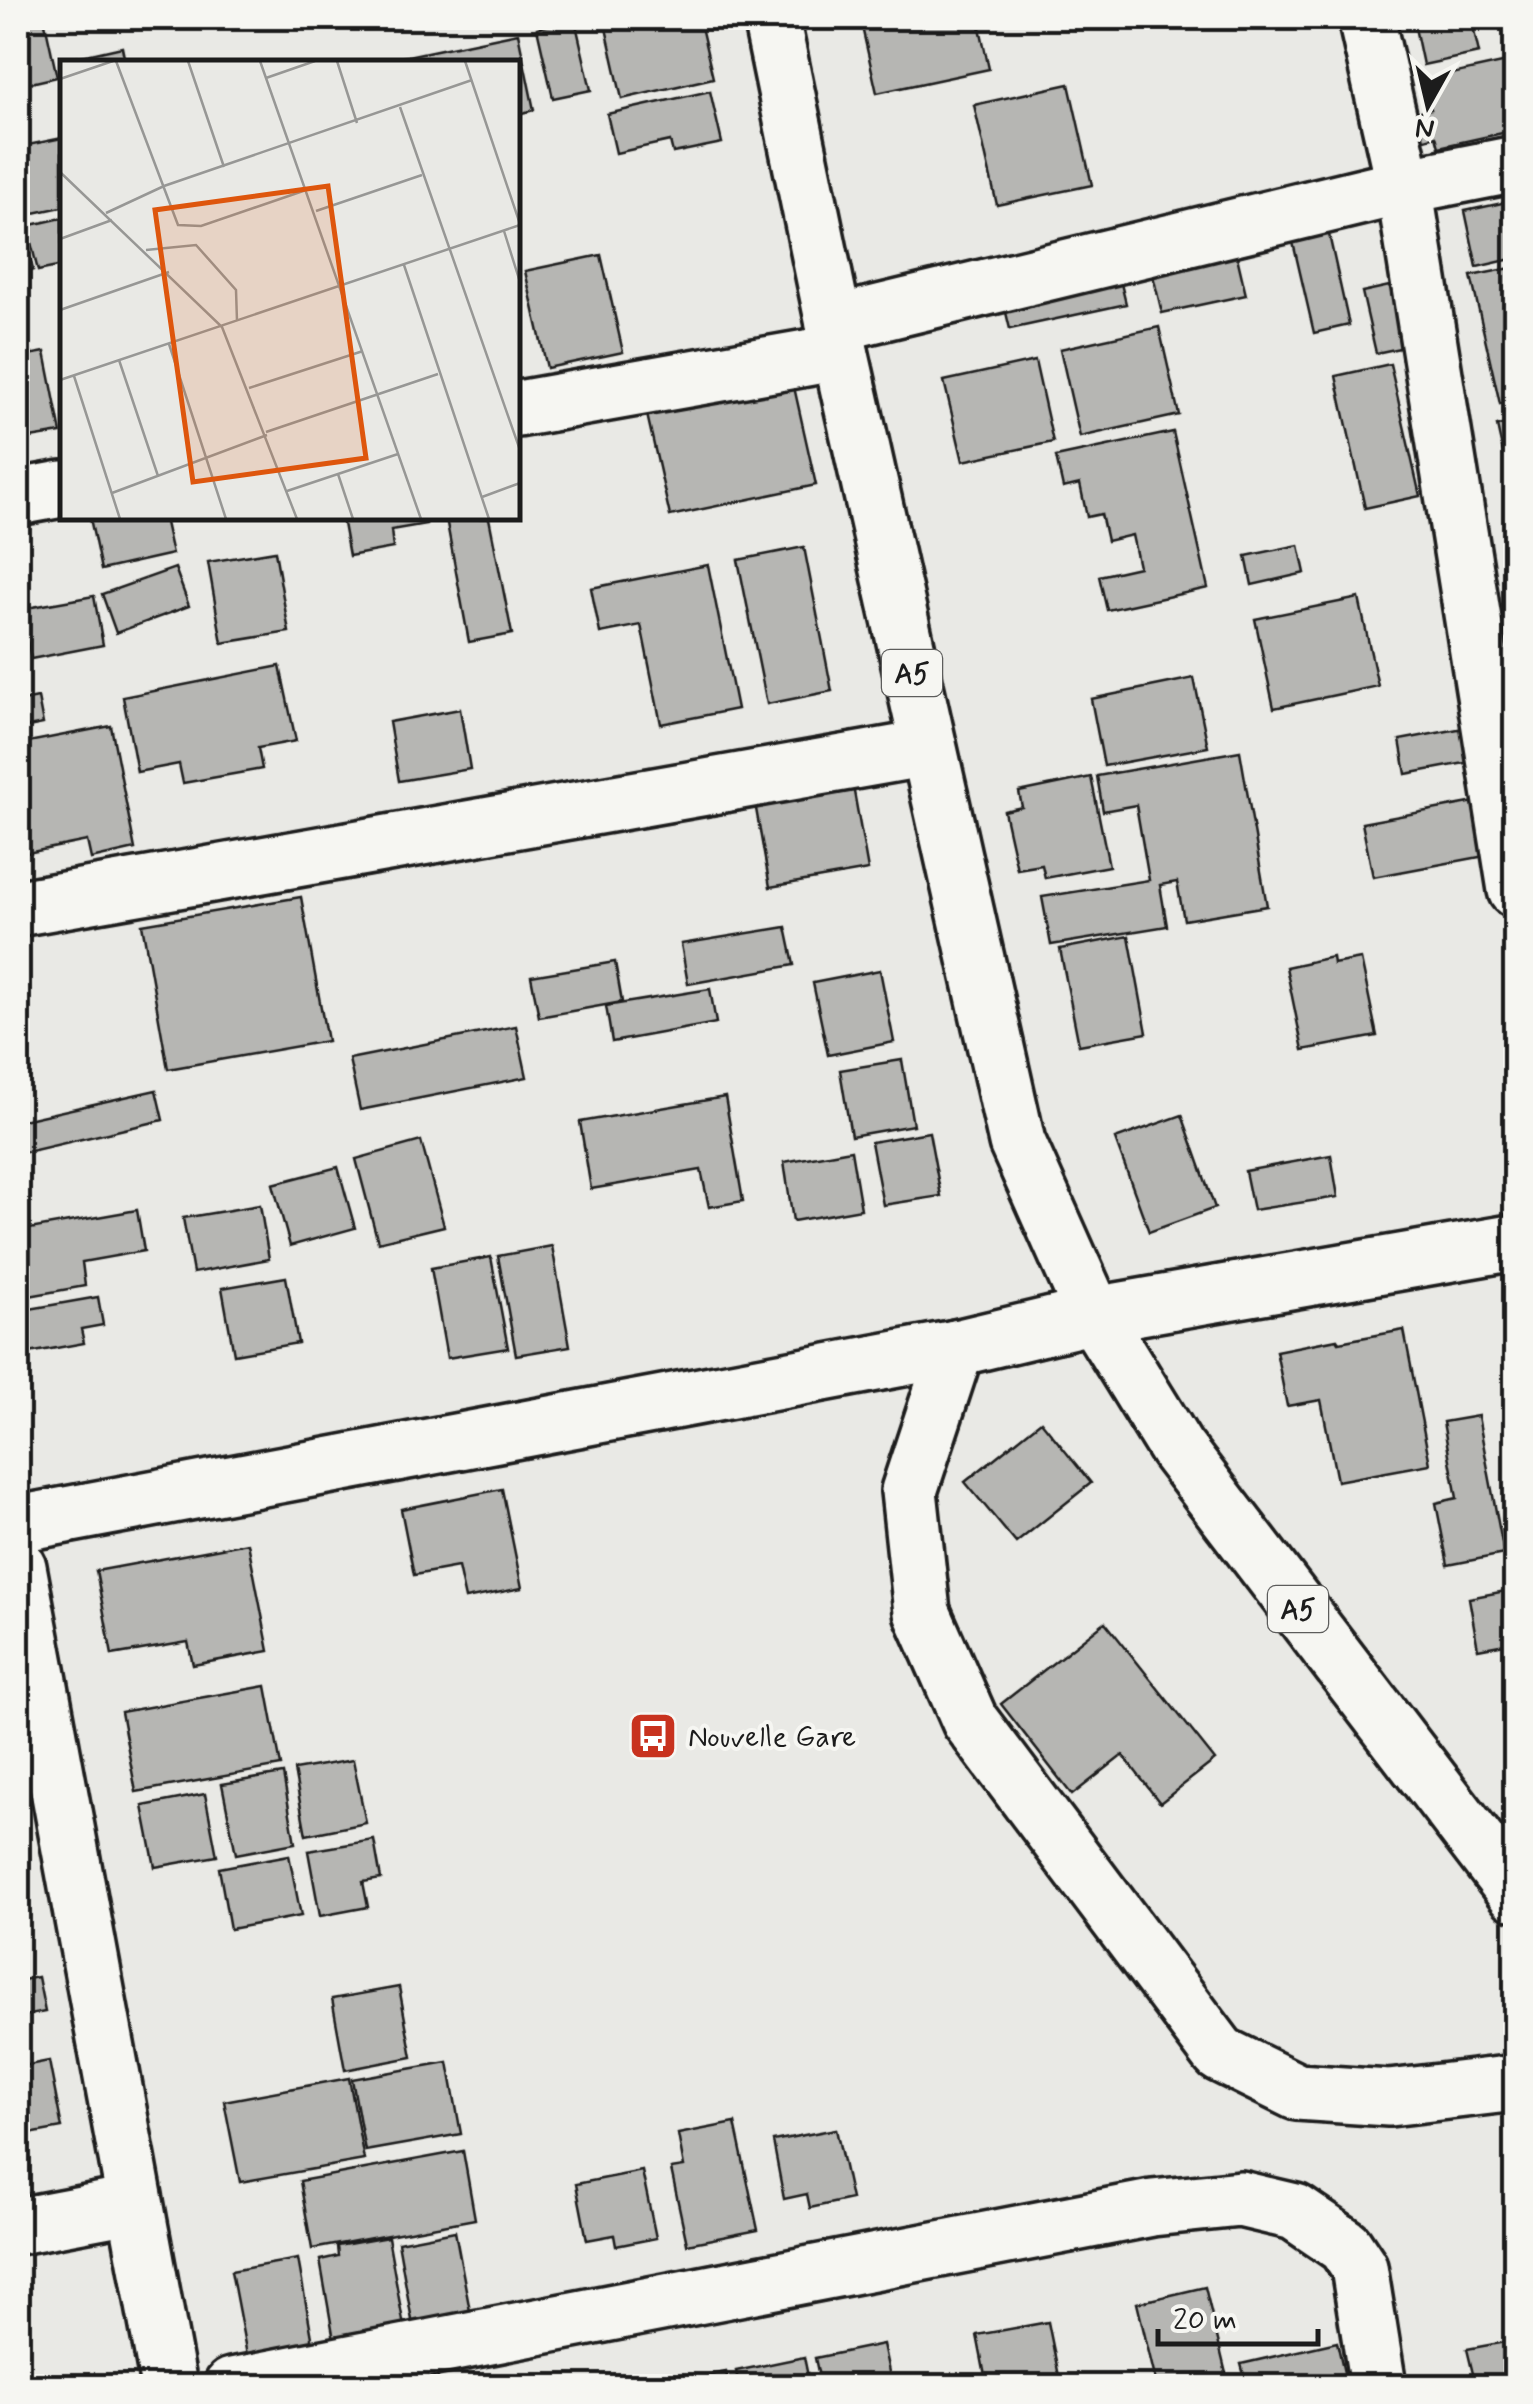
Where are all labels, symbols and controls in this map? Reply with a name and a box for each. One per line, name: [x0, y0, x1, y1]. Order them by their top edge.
north arrow: [1378, 55, 1478, 155]
inset map: [60, 60, 520, 520]
text: N: [1413, 108, 1437, 147]
road number: A5: [882, 650, 942, 696]
road number: A5: [1268, 1586, 1328, 1632]
bus stop icon: Nouvelle Gare: [627, 1710, 679, 1762]
place label: Nouvelle Gare: [688, 1718, 856, 1757]
scale bar: [1158, 2284, 1318, 2346]
text: 20 m: [1173, 2301, 1237, 2340]

